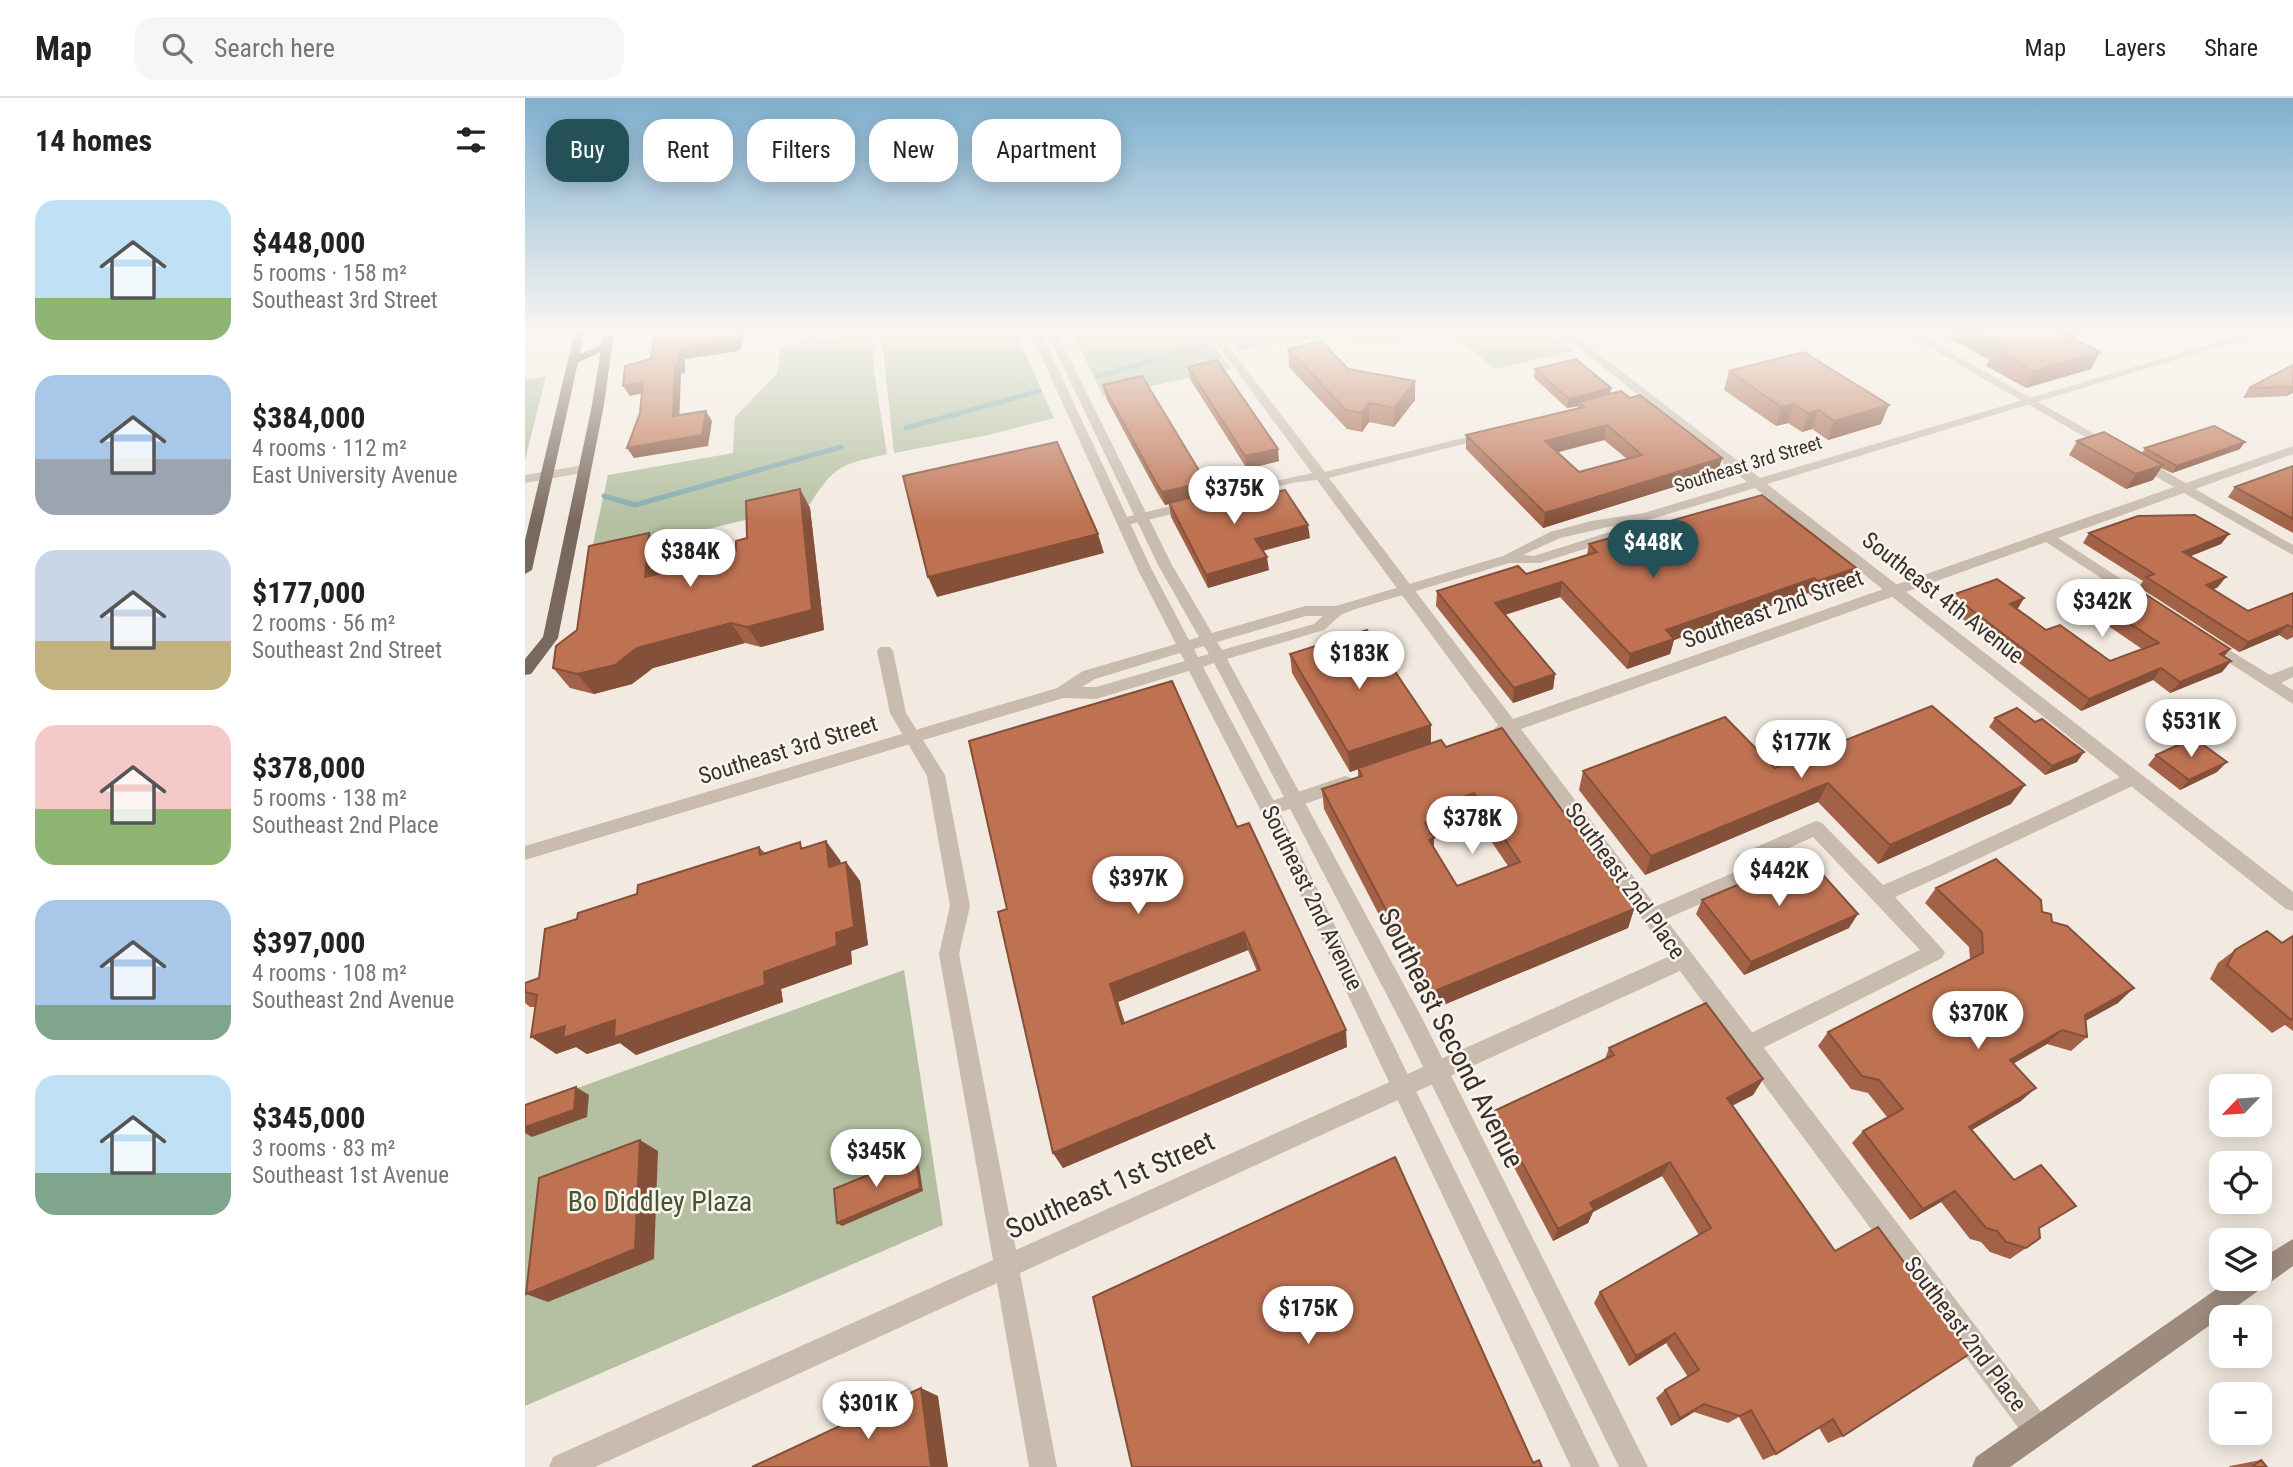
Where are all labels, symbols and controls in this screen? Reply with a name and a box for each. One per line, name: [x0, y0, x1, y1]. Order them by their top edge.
search box: [134, 17, 624, 80]
text: Map: [35, 29, 92, 68]
icon: search: [158, 29, 196, 67]
text: Search here: [214, 33, 335, 63]
text: Map: [2025, 34, 2066, 62]
text: Layers: [2104, 34, 2166, 62]
text: Share: [2204, 34, 2258, 62]
chip: Buy: [546, 119, 629, 182]
chip: Rent: [643, 119, 733, 182]
chip: Filters: [747, 119, 855, 182]
chip: New: [869, 119, 958, 182]
chip: Apartment: [972, 119, 1121, 182]
icon: filters: [452, 121, 490, 159]
text: 14 homes: [35, 123, 152, 158]
text: $448,000: [252, 225, 365, 260]
icon: home: [91, 228, 175, 312]
text: 5 rooms · 158 m²: [252, 260, 407, 287]
text: Southeast 3rd Street: [252, 287, 438, 314]
text: $384,000: [252, 400, 365, 435]
icon: home: [91, 403, 175, 487]
street label: Southeast 3rd Street: [1671, 431, 1825, 497]
text: 4 rooms · 112 m²: [252, 435, 407, 462]
text: East University Avenue: [252, 462, 457, 489]
pin: $375K: [1185, 466, 1283, 526]
text: $375K: [1204, 475, 1264, 502]
pin: $448K: [1604, 520, 1702, 580]
street label: Southeast 4th Avenue: [1857, 527, 2029, 669]
text: $448K: [1623, 529, 1683, 556]
pin: $384K: [641, 530, 739, 589]
text: $384K: [660, 538, 720, 565]
street label: Southeast 2nd Street: [1679, 564, 1867, 654]
text: $177,000: [252, 575, 365, 610]
icon: home: [91, 578, 175, 662]
pin: $342K: [2053, 580, 2151, 639]
text: $342K: [2072, 588, 2132, 615]
text: 2 rooms · 56 m²: [252, 610, 395, 637]
pin: $183K: [1310, 632, 1408, 691]
text: Southeast 2nd Street: [252, 637, 442, 664]
text: $183K: [1329, 640, 1389, 667]
pin: $531K: [2142, 700, 2240, 759]
text: $531K: [2161, 708, 2221, 735]
street label: Southeast 3rd Street: [695, 710, 881, 790]
pin: $177K: [1752, 720, 1850, 780]
text: $177K: [1771, 729, 1831, 756]
text: $378,000: [252, 750, 365, 785]
icon: home: [91, 753, 175, 837]
text: 5 rooms · 138 m²: [252, 785, 407, 812]
pin: $378K: [1423, 796, 1521, 856]
street label: Southeast 2nd Place: [1559, 798, 1691, 964]
street label: Southeast 2nd Avenue: [1256, 801, 1368, 995]
text: $378K: [1442, 805, 1502, 832]
text: Southeast 2nd Place: [252, 812, 439, 839]
pin: $442K: [1730, 848, 1828, 908]
pin: $397K: [1089, 856, 1187, 916]
text: $442K: [1749, 857, 1809, 884]
text: $397K: [1108, 865, 1168, 892]
street label: Southeast Second Avenue: [1371, 903, 1531, 1173]
text: $397,000: [252, 925, 365, 960]
icon: home: [91, 928, 175, 1012]
text: 4 rooms · 108 m²: [252, 960, 407, 987]
text: Southeast 2nd Avenue: [252, 987, 454, 1014]
pin: $370K: [1929, 992, 2027, 1051]
text: $370K: [1948, 1000, 2008, 1027]
north arrow: [2209, 1074, 2271, 1138]
map controls: [2209, 1074, 2272, 1445]
text: $345,000: [252, 1100, 365, 1135]
icon: home: [91, 1103, 175, 1187]
street label: Southeast 1st Street: [1001, 1124, 1219, 1246]
pin: $345K: [827, 1130, 925, 1189]
text: 3 rooms · 83 m²: [252, 1135, 395, 1162]
text: $345K: [846, 1138, 906, 1165]
button: locate: [2209, 1151, 2272, 1214]
text: Southeast 1st Avenue: [252, 1162, 449, 1189]
park label: Bo Diddley Plaza: [568, 1185, 752, 1218]
button: layers: [2209, 1228, 2272, 1291]
street label: Southeast 2nd Place: [1898, 1251, 2032, 1417]
pin: $175K: [1259, 1286, 1357, 1346]
text: $175K: [1278, 1295, 1338, 1322]
button: +: [2209, 1305, 2272, 1368]
pin: $301K: [819, 1382, 917, 1441]
button: −: [2209, 1382, 2272, 1445]
text: $301K: [838, 1390, 898, 1417]

